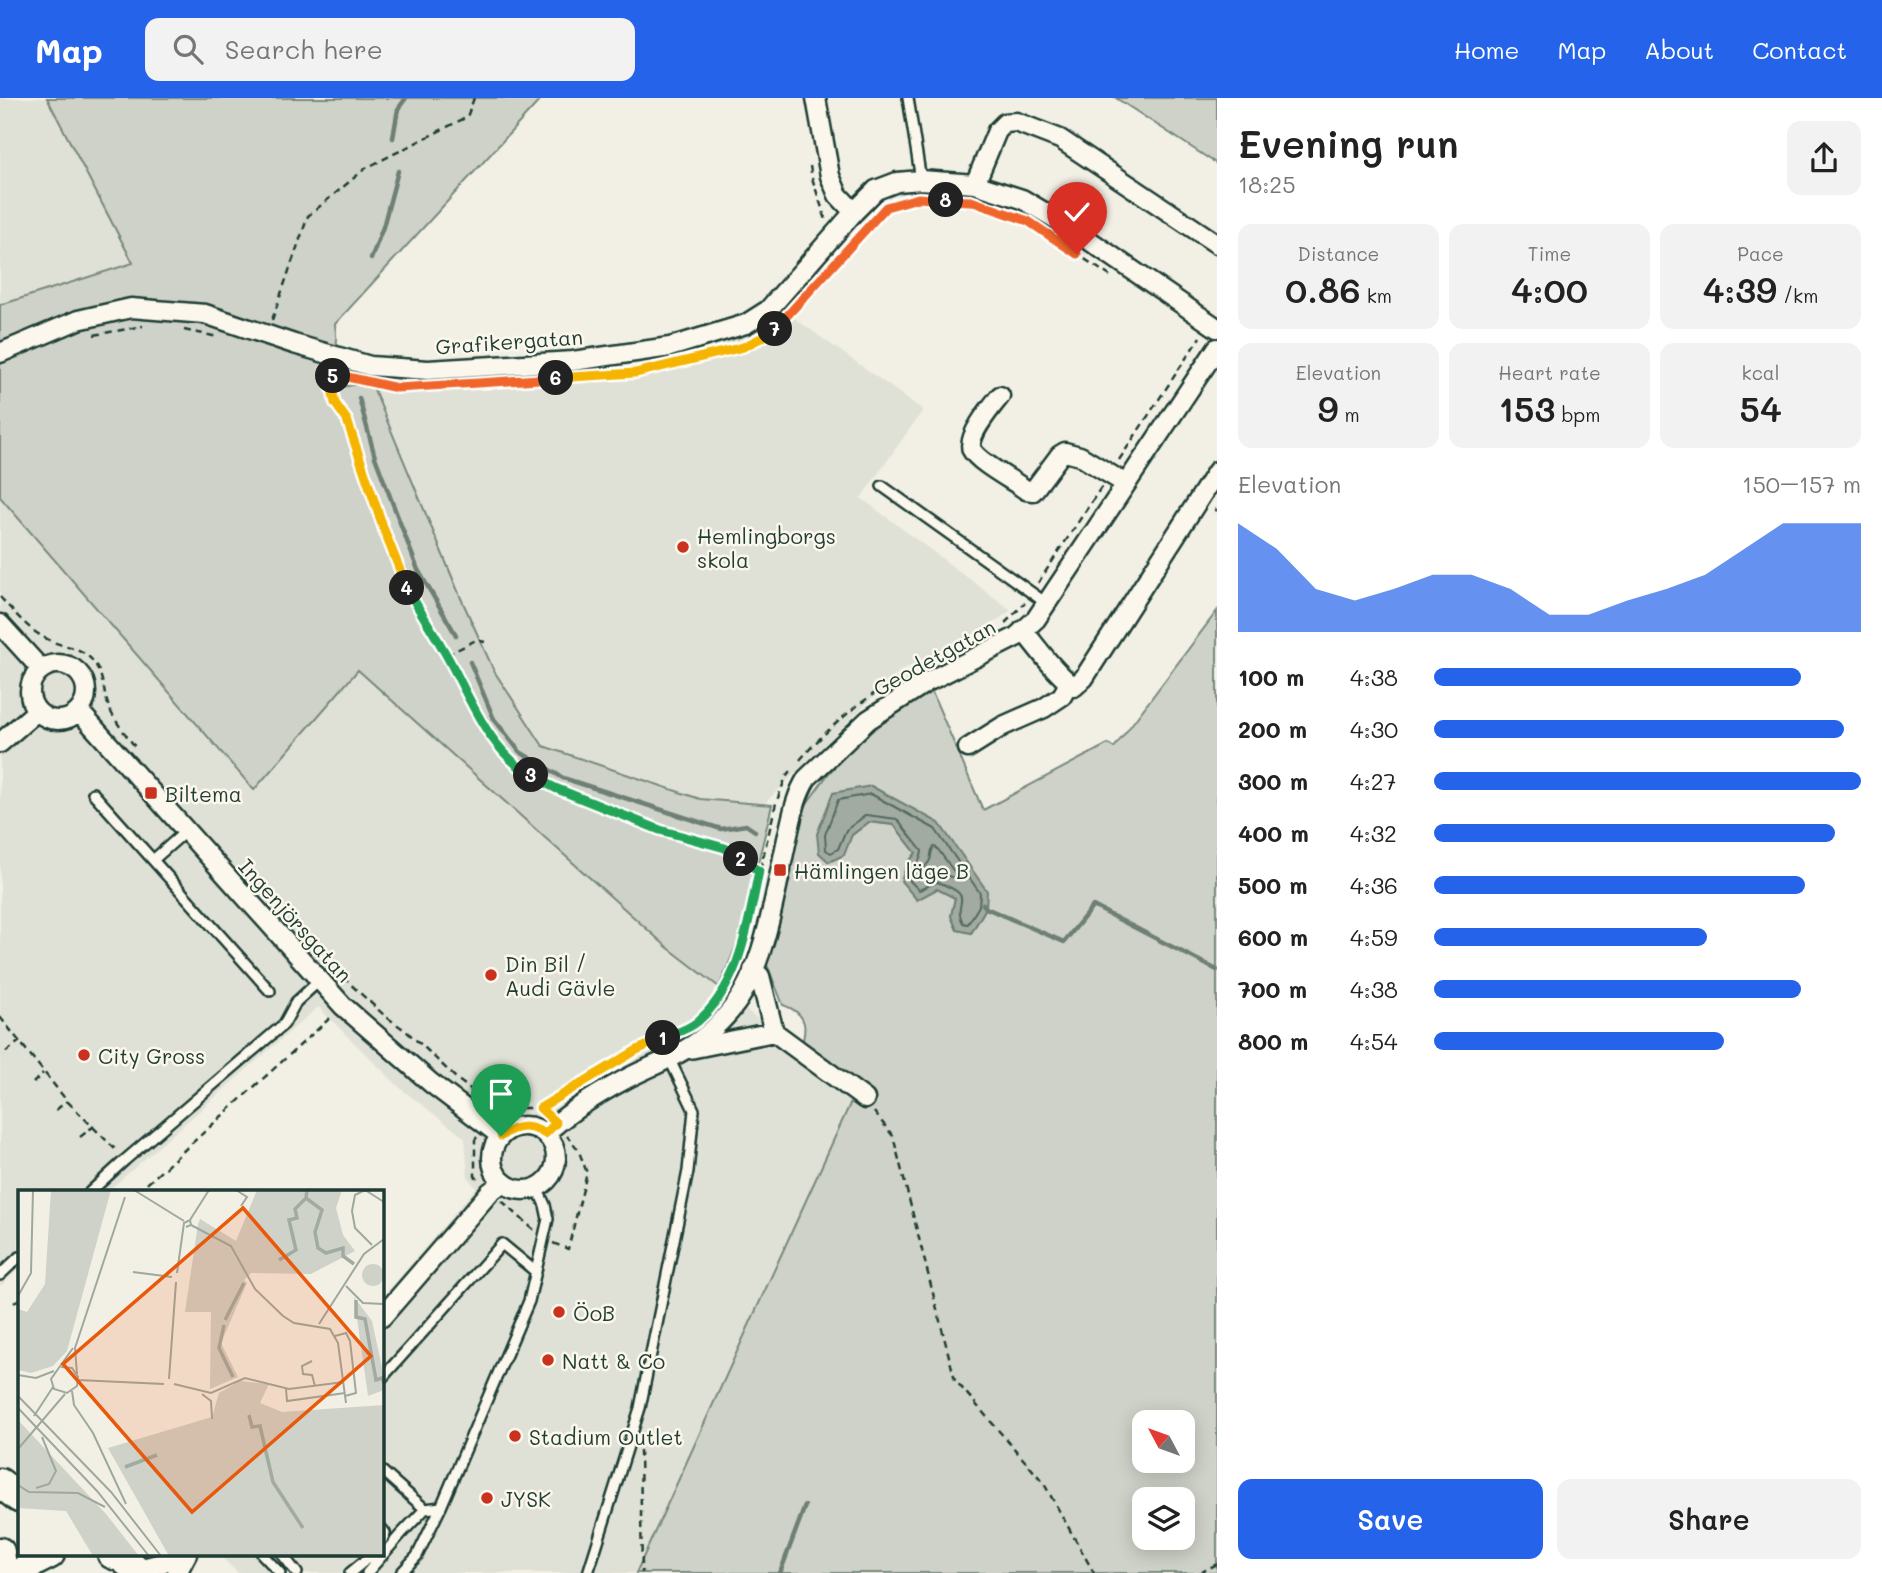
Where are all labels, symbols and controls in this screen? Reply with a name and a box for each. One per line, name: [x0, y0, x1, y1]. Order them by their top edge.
search box: [145, 18, 635, 81]
text: Map: [35, 28, 103, 71]
icon: search: [169, 30, 207, 68]
text: Search here: [225, 32, 383, 66]
text: Home: [1454, 34, 1519, 65]
text: Map: [1557, 34, 1606, 65]
text: About: [1644, 34, 1714, 65]
text: Contact: [1752, 34, 1847, 65]
text: Evening run: [1238, 118, 1459, 168]
button: share: [1787, 121, 1861, 195]
text: 18:25: [1238, 169, 1296, 199]
pin: 8: [928, 182, 964, 217]
pin: [1047, 182, 1107, 254]
text: 8: [940, 187, 951, 212]
icon: check: [1058, 193, 1096, 231]
text: Distance: [1298, 241, 1379, 266]
text: Time: [1528, 241, 1571, 266]
text: Pace: [1737, 241, 1784, 266]
text: 0.86: [1285, 266, 1361, 312]
text: 4:00: [1511, 266, 1588, 312]
text: 4:39: [1703, 266, 1777, 312]
text: km: [1361, 283, 1392, 308]
text: /km: [1777, 283, 1818, 308]
pin: 7: [758, 312, 792, 346]
text: 7: [769, 316, 780, 341]
street label: Grafikergatan: [434, 322, 584, 360]
pin: 5: [316, 358, 350, 394]
pin: 6: [538, 360, 574, 396]
text: Elevation: [1296, 360, 1381, 385]
text: Heart rate: [1498, 360, 1601, 385]
text: kcal: [1742, 360, 1779, 385]
text: 5: [327, 363, 338, 388]
text: 6: [550, 365, 561, 390]
text: 9: [1317, 385, 1338, 431]
text: 153: [1499, 385, 1555, 431]
text: 54: [1739, 385, 1782, 431]
text: m: [1338, 402, 1360, 427]
text: bpm: [1555, 402, 1600, 427]
text: Elevation: [1238, 469, 1341, 499]
text: 150–157 m: [1742, 469, 1861, 499]
place label: Hemlingborgs skola: [697, 522, 836, 573]
marker: Hemlingborgs skola: [675, 539, 691, 555]
pin: 4: [390, 570, 424, 606]
text: 4: [400, 575, 413, 600]
street label: Geodetgatan: [868, 612, 1000, 702]
text: 100 m: [1238, 662, 1304, 692]
text: 4:38: [1350, 662, 1398, 692]
text: 200 m: [1238, 714, 1307, 744]
text: 4:30: [1350, 714, 1398, 744]
pin: 3: [514, 758, 548, 792]
text: 3: [525, 762, 536, 787]
text: 300 m: [1238, 766, 1308, 796]
text: 4:27: [1350, 766, 1396, 796]
place label: Biltema: [165, 780, 242, 807]
marker: Biltema: [143, 785, 159, 801]
text: 400 m: [1238, 818, 1309, 848]
text: 4:32: [1350, 818, 1397, 848]
pin: 2: [724, 842, 758, 876]
text: 2: [735, 846, 746, 871]
street label: Ingenjörsgatan: [233, 853, 359, 987]
place label: Hämlingen läge B: [794, 857, 969, 884]
marker: Hämlingen läge B: [772, 862, 788, 878]
text: 500 m: [1238, 870, 1308, 900]
text: 4:36: [1350, 870, 1398, 900]
text: 600 m: [1238, 922, 1308, 952]
text: 4:59: [1350, 922, 1398, 952]
place label: Din Bil / Audi Gävle: [505, 950, 616, 1001]
marker: Din Bil / Audi Gävle: [483, 967, 499, 983]
text: 700 m: [1238, 974, 1307, 1004]
text: 4:38: [1350, 974, 1398, 1004]
pin: 1: [646, 1020, 680, 1056]
text: 1: [658, 1025, 667, 1050]
text: 800 m: [1238, 1026, 1308, 1056]
text: 4:54: [1350, 1026, 1398, 1056]
place label: City Gross: [98, 1042, 205, 1069]
marker: City Gross: [76, 1047, 92, 1063]
pin: [471, 1064, 531, 1136]
icon: arrive: [482, 1075, 520, 1113]
inset map: [18, 1190, 383, 1556]
place label: ÖoB: [573, 1299, 615, 1326]
marker: ÖoB: [551, 1304, 567, 1320]
place label: Natt & Co: [562, 1347, 665, 1374]
marker: Natt & Co: [540, 1352, 556, 1368]
north arrow: [1132, 1410, 1195, 1474]
map controls: [1132, 1410, 1195, 1550]
place label: Stadium Outlet: [529, 1423, 683, 1450]
marker: Stadium Outlet: [507, 1428, 523, 1444]
button: Save: [1238, 1479, 1543, 1559]
button: Share: [1557, 1479, 1861, 1559]
place label: JYSK: [501, 1485, 551, 1512]
button: layers: [1132, 1487, 1195, 1550]
marker: JYSK: [479, 1490, 495, 1506]

